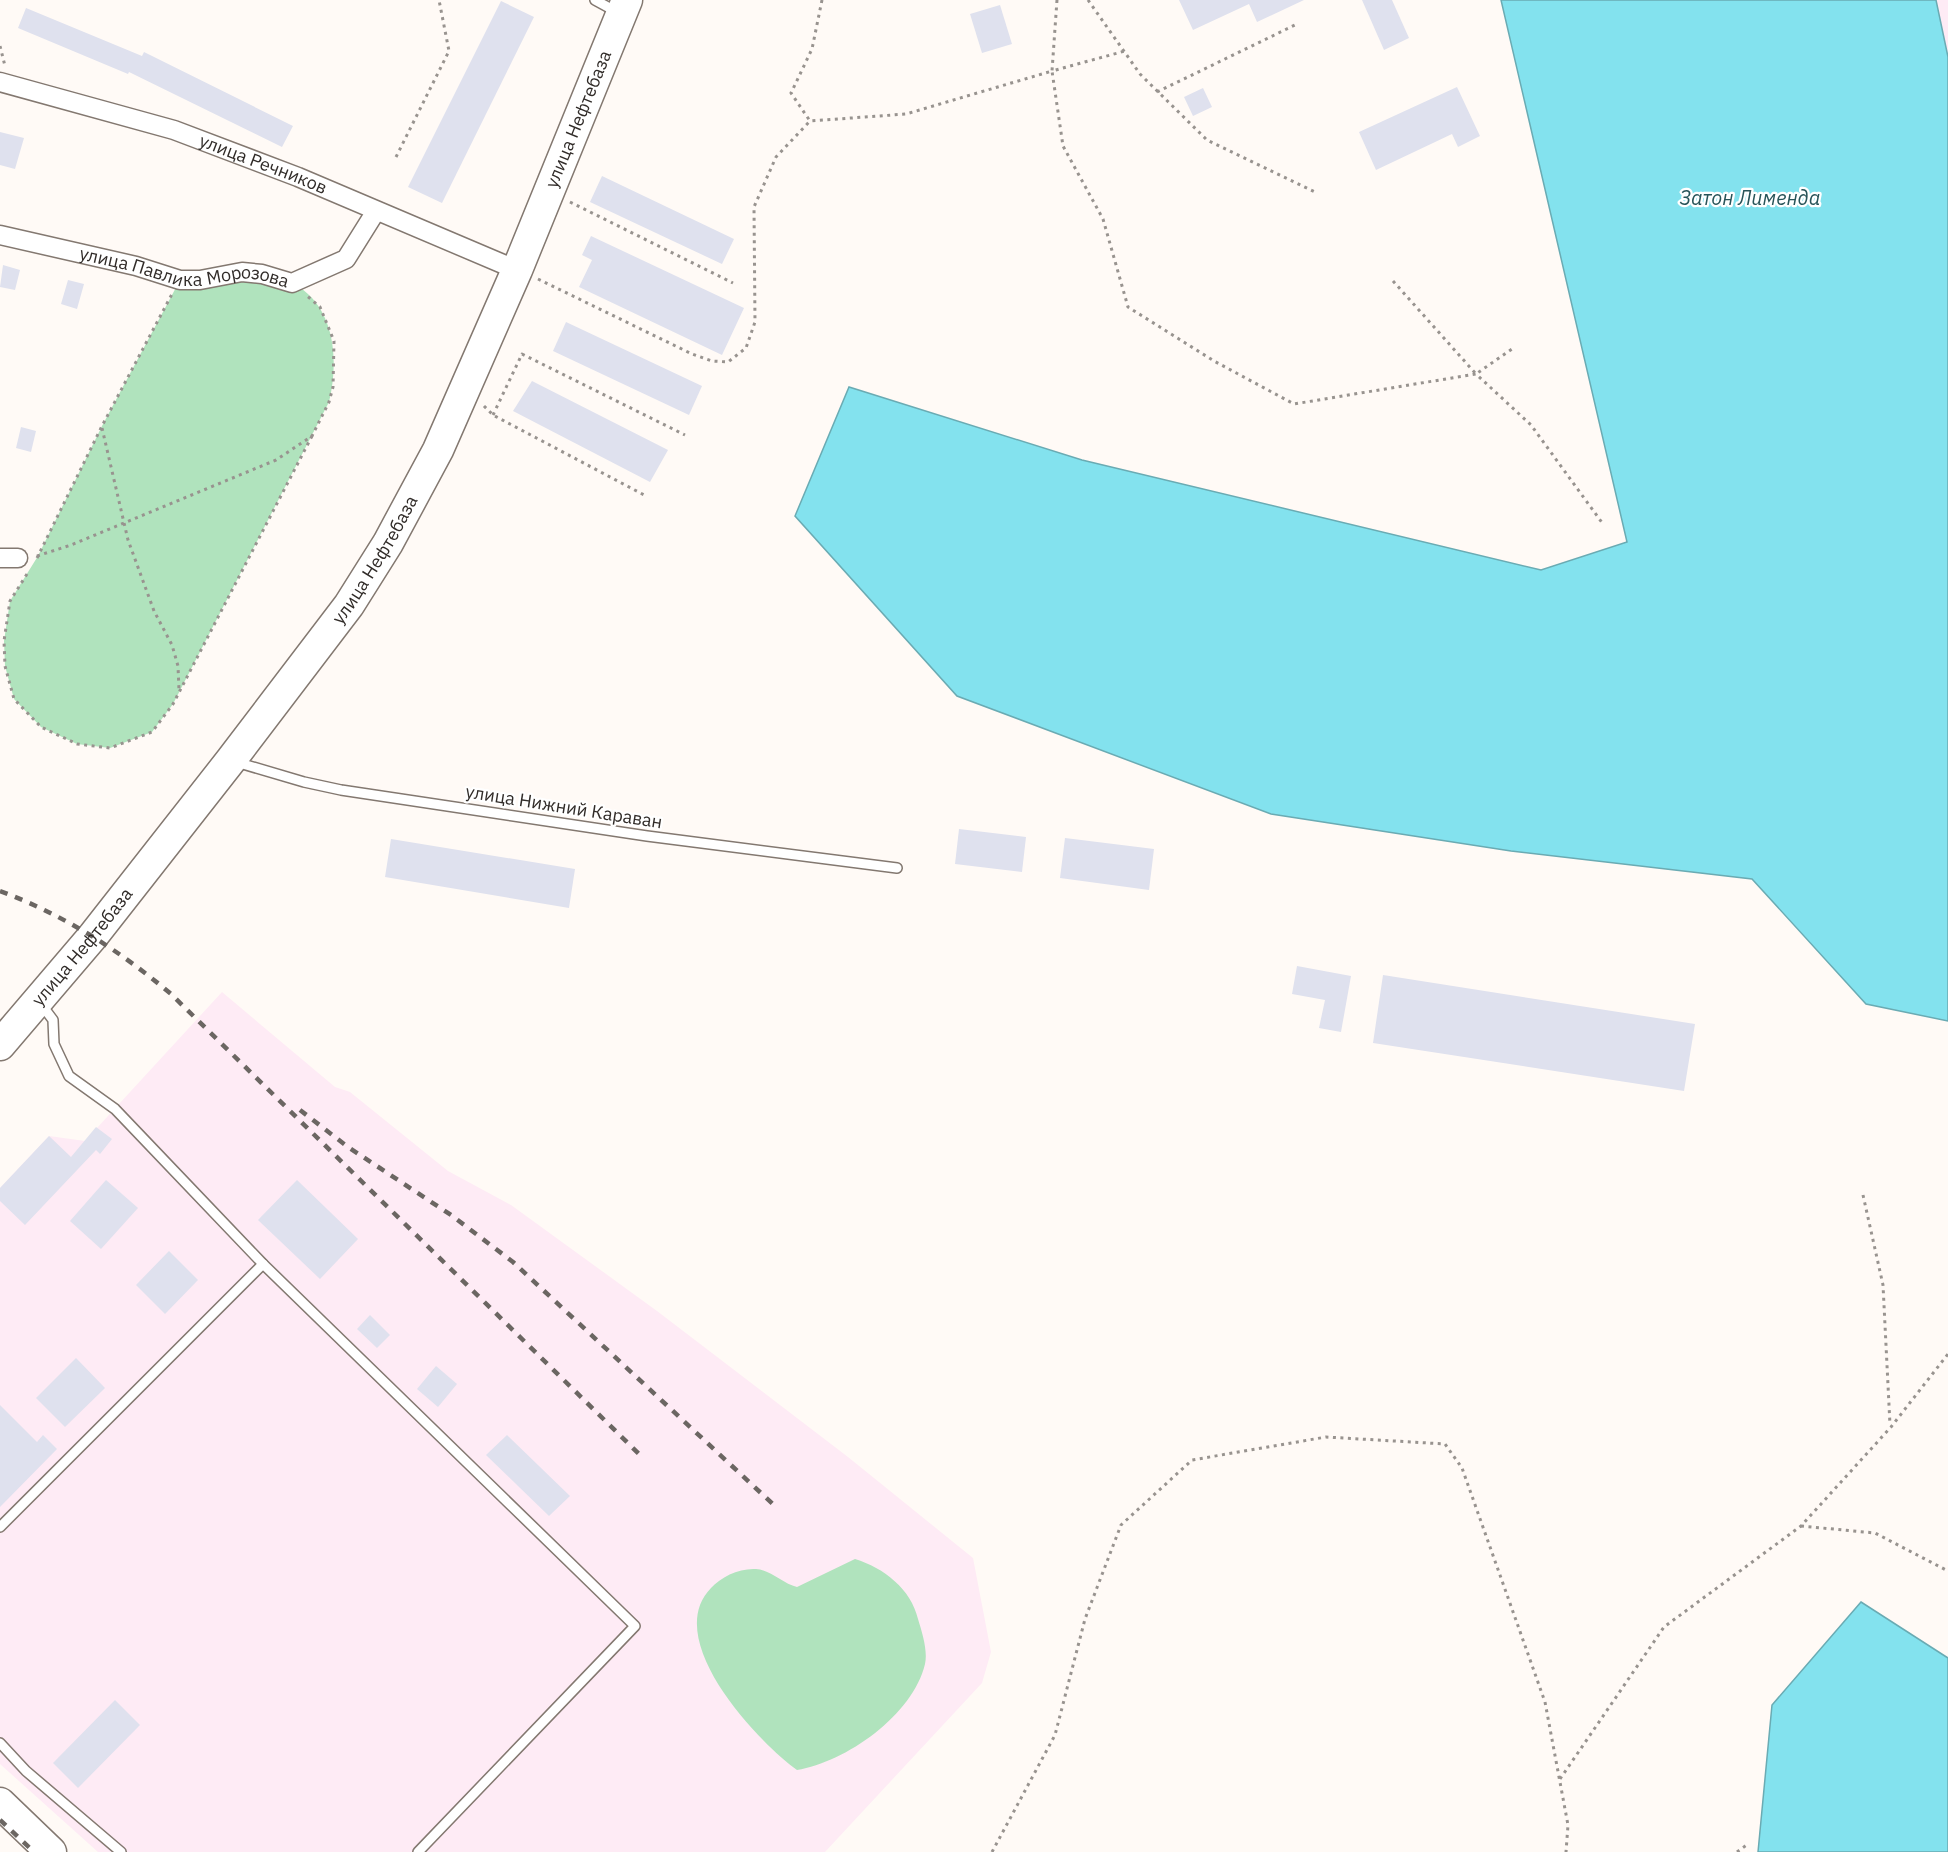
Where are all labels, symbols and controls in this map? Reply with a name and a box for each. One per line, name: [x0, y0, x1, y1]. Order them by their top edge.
street label: улица Нефтебаза: [540, 46, 616, 191]
street label: улица Речников: [196, 129, 331, 199]
water label: Затон Лименда: [1680, 184, 1820, 211]
street label: улица Павлика Морозова: [77, 241, 292, 293]
street label: улица Нефтебаза: [327, 491, 423, 628]
street label: улица Нижний Караван: [464, 780, 664, 833]
street label: улица Нефтебаза: [26, 883, 138, 1011]

